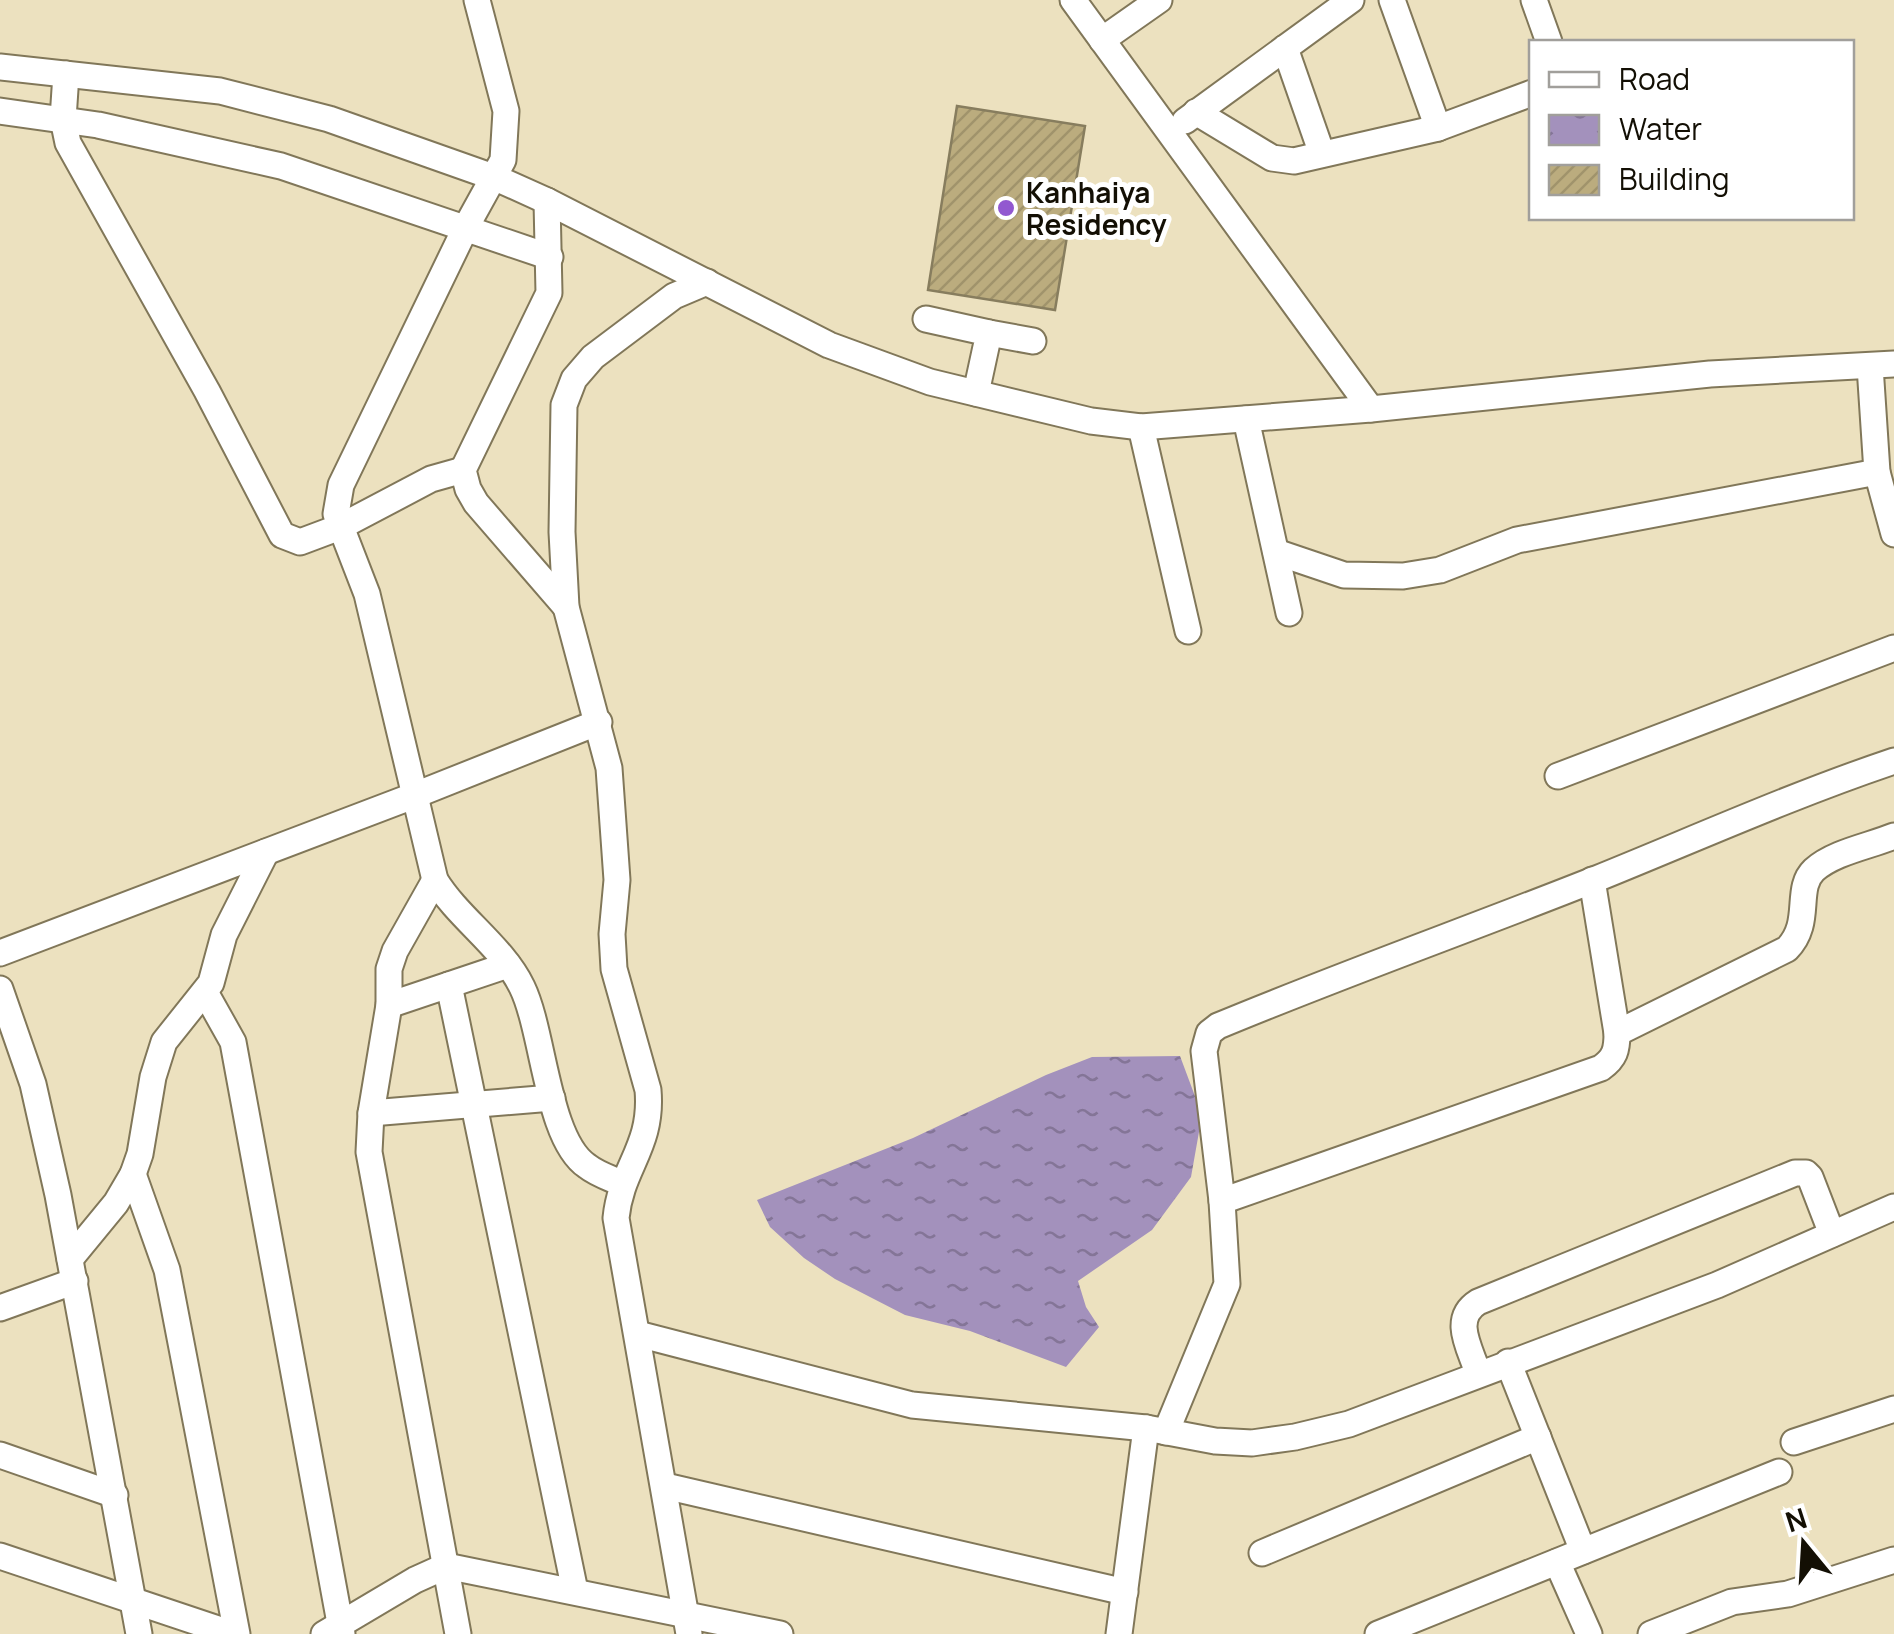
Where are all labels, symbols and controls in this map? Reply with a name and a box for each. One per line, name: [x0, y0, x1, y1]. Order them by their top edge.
legend: [1529, 40, 1854, 220]
text: Road: [1619, 58, 1690, 99]
text: Water: [1619, 108, 1702, 149]
text: Building: [1619, 158, 1730, 199]
place label: Kanhaiya Residency: [1026, 173, 1167, 243]
marker: Kanhaiya Residency: [995, 197, 1017, 219]
north arrow: [1754, 1494, 1854, 1594]
text: N: [1781, 1498, 1811, 1540]

